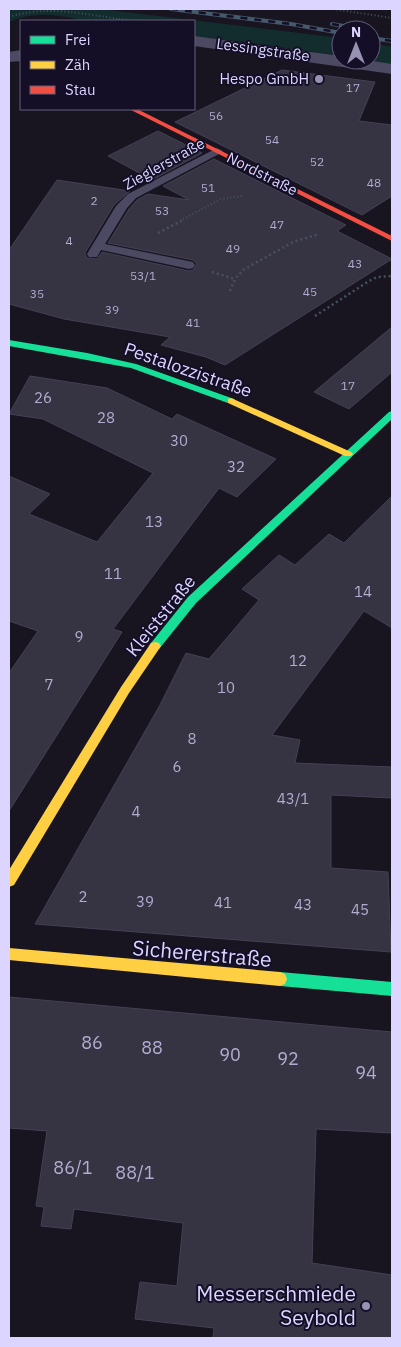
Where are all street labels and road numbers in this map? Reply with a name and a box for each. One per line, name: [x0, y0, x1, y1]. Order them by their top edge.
street label: Lessingstraße: [215, 34, 311, 65]
street label: Zieglerstraße: [120, 133, 208, 194]
street label: Nordstraße: [224, 148, 301, 199]
street label: Pestalozzistraße: [121, 337, 255, 402]
street label: Kleiststraße: [121, 570, 201, 661]
street label: Sichererstraße: [131, 933, 273, 973]

